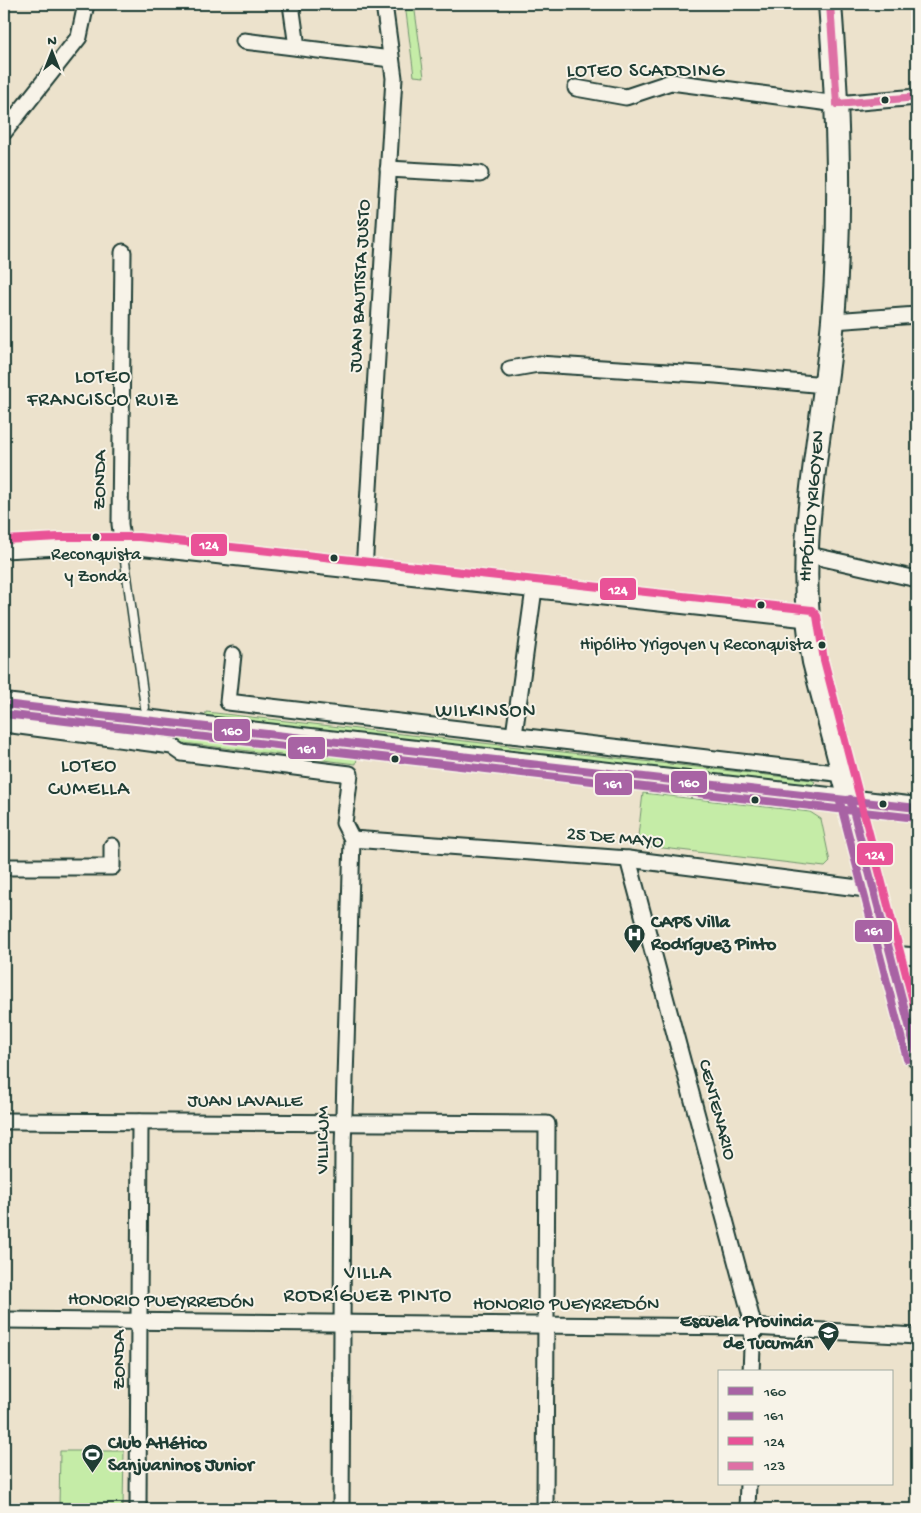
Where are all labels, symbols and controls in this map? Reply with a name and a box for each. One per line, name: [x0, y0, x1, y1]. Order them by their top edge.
north arrow: [28, 28, 78, 78]
text: N: [47, 33, 57, 50]
district label: LOTEO SCADDING: [567, 61, 726, 84]
unlabelled marker: [880, 95, 890, 105]
street label: JUAN BAUTISTA JUSTO: [345, 198, 377, 373]
district label: LOTEO FRANCISCO RUIZ: [26, 367, 179, 413]
street label: HIPÓLITO YRIGOYEN: [795, 429, 831, 583]
street label: ZONDA: [89, 448, 113, 510]
marker: Reconquista y Zonda: [91, 532, 101, 542]
line badge: 124: [190, 533, 228, 557]
text: 124: [198, 538, 219, 555]
place label: Reconquista y Zonda: [51, 545, 142, 588]
unlabelled marker: [329, 553, 339, 563]
line badge: 124: [599, 577, 637, 601]
text: 124: [607, 583, 628, 600]
unlabelled marker: [756, 600, 766, 610]
place label: Hipólito Yrigoyen y Reconquista: [580, 635, 814, 656]
marker: Hipólito Yrigoyen y Reconquista: [817, 640, 827, 650]
district label: WILKINSON: [435, 701, 537, 724]
line badge: 160: [213, 718, 251, 742]
text: 160: [221, 724, 242, 741]
line badge: 161: [287, 736, 326, 760]
text: 161: [297, 742, 317, 759]
unlabelled marker: [390, 754, 400, 764]
district label: LOTEO CUMELLA: [48, 756, 130, 802]
line badge: 160: [670, 770, 708, 794]
line badge: 161: [594, 772, 633, 796]
text: 160: [678, 776, 699, 793]
text: 161: [603, 777, 623, 794]
unlabelled marker: [750, 795, 760, 805]
unlabelled marker: [878, 799, 888, 809]
street label: 25 DE MAYO: [566, 823, 665, 855]
line badge: 124: [856, 842, 894, 866]
text: 124: [864, 848, 885, 865]
place label: CAPS Villa Rodríguez Pinto: [650, 912, 777, 957]
line badge: 161: [854, 919, 893, 943]
hospital icon: CAPS Villa Rodríguez Pinto: [623, 922, 647, 953]
text: 161: [864, 924, 884, 941]
street label: CENTENARIO: [692, 1057, 741, 1163]
street label: JUAN LAVALLE: [188, 1091, 304, 1114]
street label: VILLICUM: [312, 1105, 336, 1175]
district label: VILLA RODRÍGUEZ PINTO: [284, 1263, 452, 1309]
street label: HONORIO PUEYRREDÓN: [67, 1289, 255, 1315]
street label: HONORIO PUEYRREDÓN: [473, 1294, 659, 1317]
place label: Escuela Provincia de Tucumán: [680, 1311, 814, 1356]
school or university icon: Escuela Provincia de Tucumán: [817, 1321, 841, 1352]
street label: ZONDA: [109, 1328, 132, 1390]
legend: [718, 1370, 894, 1486]
text: 160: [763, 1384, 787, 1402]
text: 161: [763, 1408, 784, 1426]
place label: Club Atlético Sanjuaninos Junior: [107, 1433, 256, 1478]
text: 124: [763, 1434, 785, 1452]
sports icon: Club Atlético Sanjuaninos Junior: [80, 1443, 104, 1474]
text: 123: [763, 1458, 785, 1476]

